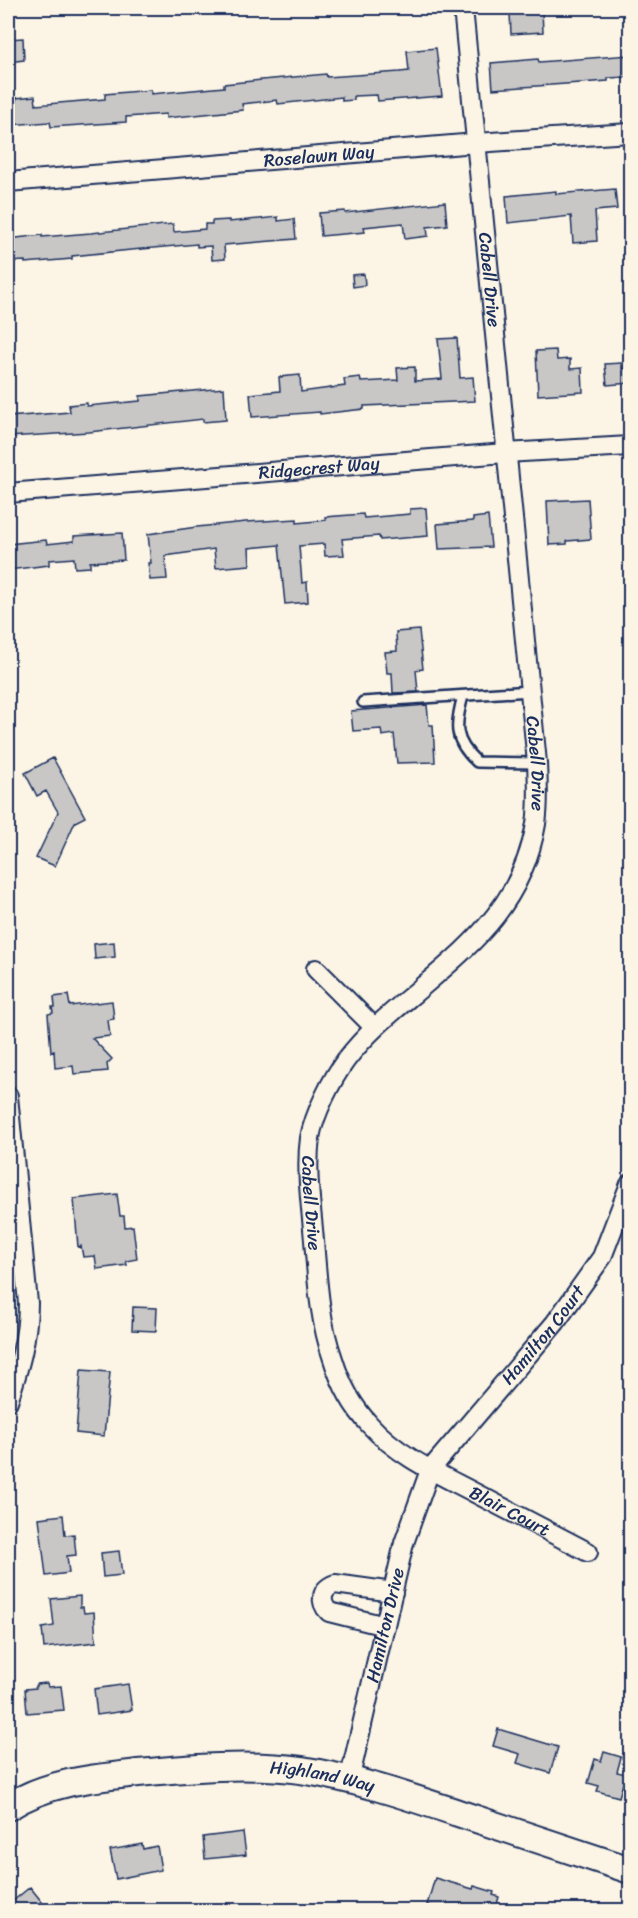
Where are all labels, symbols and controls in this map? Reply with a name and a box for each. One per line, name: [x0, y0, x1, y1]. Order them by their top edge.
street label: Roselawn Way: [262, 135, 376, 177]
street label: Cabell Drive: [469, 231, 510, 329]
street label: Ridgecrest Way: [257, 447, 381, 489]
street label: Cabell Drive: [516, 714, 554, 812]
street label: Cabell Drive: [292, 1156, 331, 1252]
street label: Hamilton Court: [493, 1277, 594, 1392]
street label: Blair Court: [463, 1477, 556, 1546]
street label: Hamilton Drive: [356, 1564, 414, 1686]
street label: Highland Way: [269, 1751, 379, 1802]

